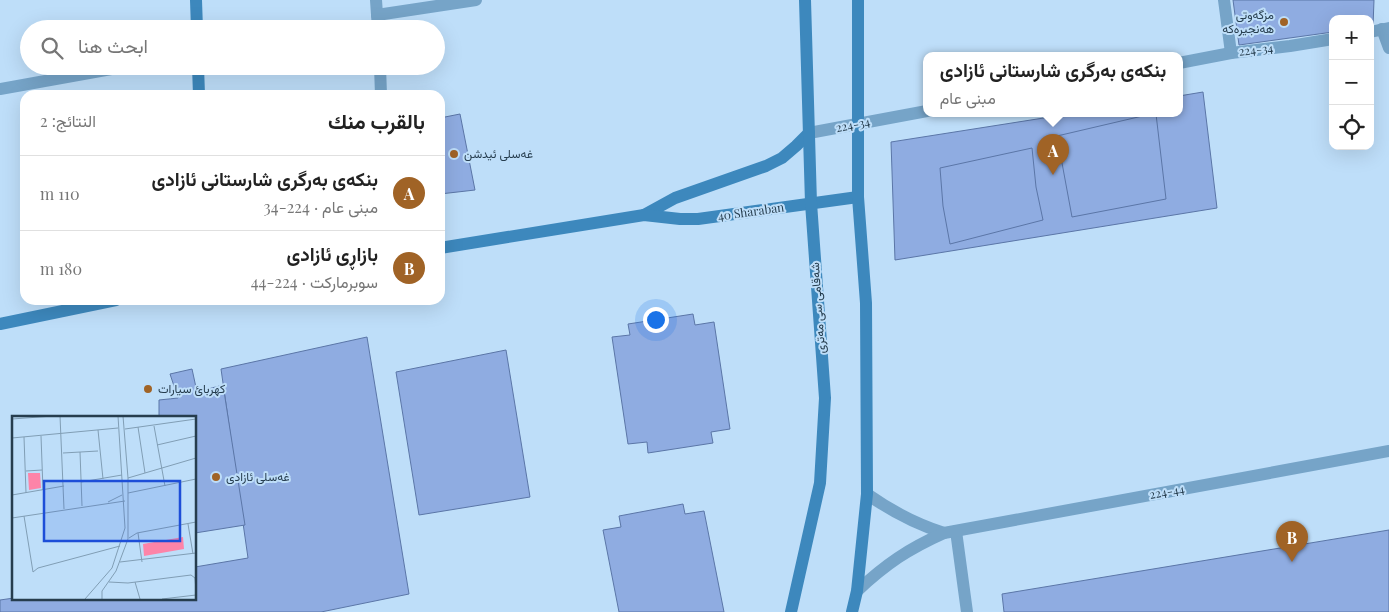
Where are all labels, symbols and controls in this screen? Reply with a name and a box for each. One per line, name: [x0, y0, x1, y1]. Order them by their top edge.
place label: مزگەوتی ھەنجیرەکە: [1222, 6, 1274, 37]
map controls: [1329, 15, 1374, 150]
button: +: [1329, 15, 1374, 60]
marker: مزگەوتی ھەنجیرەکە: [1278, 16, 1290, 28]
search box: [20, 20, 445, 75]
text: ابحث هنا: [78, 32, 148, 58]
icon: search: [38, 34, 66, 62]
street label: 224-34: [1238, 39, 1274, 59]
popup: [923, 52, 1183, 117]
text: بنکەی بەرگری شارستانی ئازادی: [940, 56, 1166, 82]
button: −: [1329, 60, 1374, 105]
text: مبنى عام: [940, 87, 996, 108]
button: locate: [1329, 105, 1374, 150]
text: بالقرب منك: [328, 106, 425, 134]
text: النتائج: 2: [40, 110, 96, 131]
street label: 224-34: [834, 113, 871, 135]
pin: A: [1037, 134, 1069, 175]
place label: غەسلی ئیدشن: [464, 145, 533, 162]
marker: غەسلی ئیدشن: [448, 148, 460, 160]
text: بنکەی بەرگری شارستانی ئازادی: [152, 165, 378, 191]
text: 110 m: [40, 183, 80, 204]
text: A: [404, 183, 414, 204]
text: مبنى عام · 224-34: [264, 196, 378, 217]
street label: 40 Sharaban: [717, 198, 785, 224]
text: بازاڕی ئازادی: [287, 240, 378, 266]
text: 180 m: [40, 258, 82, 279]
text: B: [404, 258, 414, 279]
street label: شەقامی سی مەتری: [806, 262, 829, 354]
text: سوبرماركت · 224-44: [251, 271, 378, 292]
your location: [643, 307, 669, 333]
place label: کهربائ سیارات: [158, 380, 225, 397]
marker: کهربائ سیارات: [142, 383, 154, 395]
inset map: [12, 416, 196, 600]
place label: غەسلی ئازادی: [226, 468, 290, 485]
marker: غەسلی ئازادی: [210, 471, 222, 483]
street label: 224-44: [1148, 480, 1186, 502]
pin: B: [1276, 521, 1308, 562]

